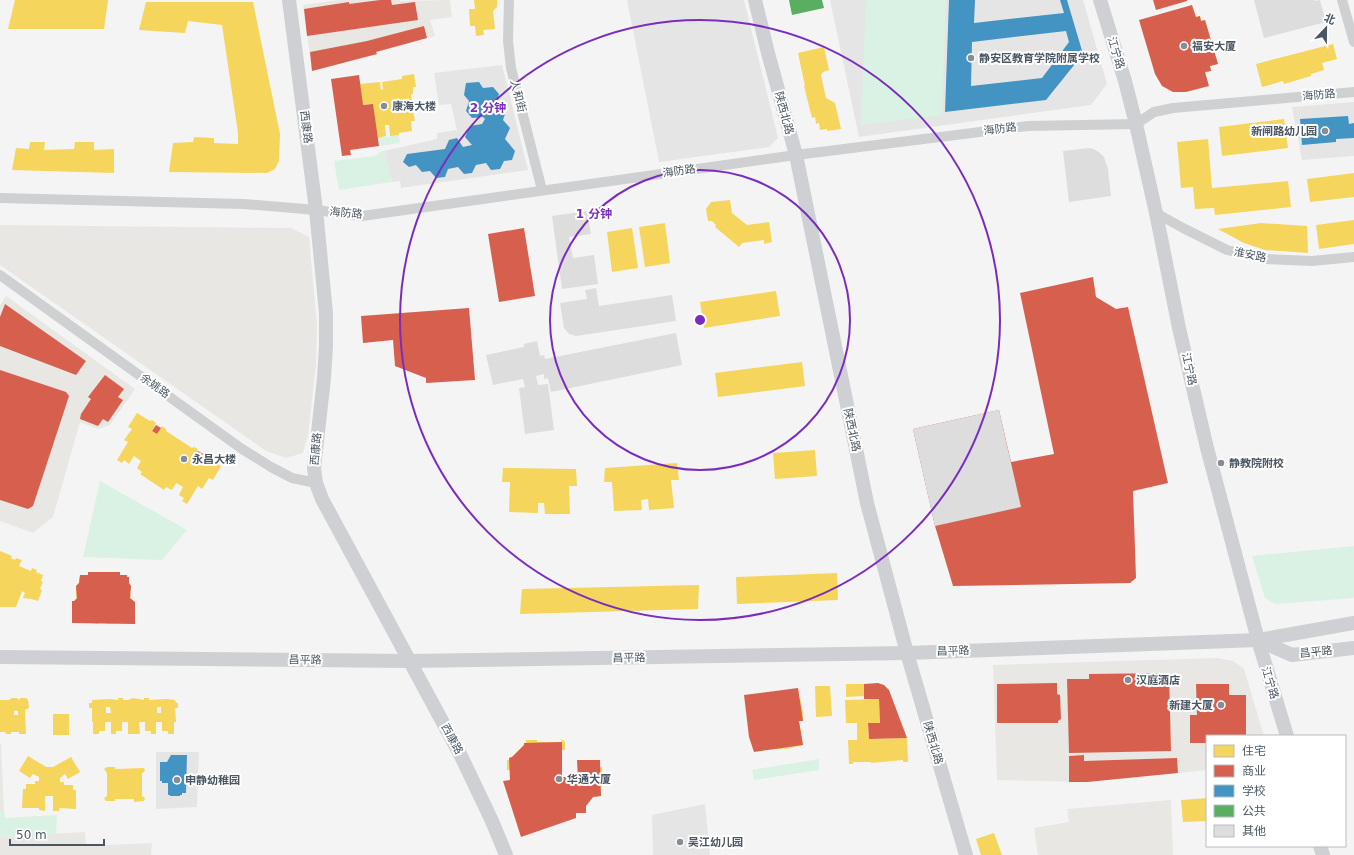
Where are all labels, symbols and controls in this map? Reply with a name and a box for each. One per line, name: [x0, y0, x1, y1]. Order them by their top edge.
north arrow: [1306, 8, 1346, 48]
text: 北: [1322, 11, 1337, 27]
street label: 江宁路: [1105, 35, 1127, 71]
place label: 福安大厦: [1192, 40, 1236, 53]
marker: 福安大厦: [1179, 41, 1189, 51]
place label: 静安区教育学院附属学校: [979, 52, 1100, 65]
marker: 静安区教育学院附属学校: [966, 53, 976, 63]
street label: 人和街: [508, 78, 528, 114]
street label: 海防路: [1302, 87, 1336, 103]
street label: 陕西北路: [772, 90, 796, 136]
place label: 康海大楼: [392, 100, 436, 113]
marker: 康海大楼: [379, 101, 389, 111]
text: 2 分钟: [470, 101, 506, 115]
street label: 西康路: [298, 110, 314, 144]
street label: 海防路: [983, 121, 1017, 137]
place label: 新闸路幼儿园: [1251, 125, 1317, 138]
marker: 新闸路幼儿园: [1320, 126, 1330, 136]
street label: 海防路: [662, 162, 696, 180]
street label: 海防路: [329, 205, 363, 221]
text: 1 分钟: [576, 207, 612, 221]
street label: 淮安路: [1233, 245, 1267, 265]
centre of rings: [693, 313, 707, 327]
street label: 江宁路: [1179, 351, 1199, 387]
street label: 余姚路: [138, 371, 172, 401]
street label: 陕西北路: [841, 407, 863, 453]
street label: 西康路: [308, 432, 324, 466]
place label: 永昌大楼: [192, 453, 236, 466]
marker: 永昌大楼: [179, 454, 189, 464]
place label: 静教院附校: [1229, 457, 1284, 470]
marker: 静教院附校: [1216, 458, 1226, 468]
street label: 昌平路: [936, 644, 970, 658]
street label: 昌平路: [1299, 644, 1333, 660]
street label: 昌平路: [612, 651, 646, 665]
street label: 昌平路: [288, 653, 322, 667]
street label: 江宁路: [1259, 665, 1281, 701]
place label: 汉庭酒店: [1136, 674, 1180, 687]
marker: 汉庭酒店: [1123, 675, 1133, 685]
place label: 新建大厦: [1169, 699, 1213, 712]
marker: 新建大厦: [1216, 700, 1226, 710]
street label: 陕西北路: [921, 720, 945, 766]
street label: 西康路: [438, 721, 466, 757]
legend: [1206, 735, 1346, 847]
text: 住宅: [1242, 744, 1266, 758]
text: 商业: [1242, 764, 1266, 778]
place label: 华通大厦: [567, 773, 611, 786]
place label: 申静幼稚园: [185, 774, 240, 787]
marker: 华通大厦: [554, 774, 564, 784]
marker: 申静幼稚园: [172, 775, 182, 785]
text: 学校: [1242, 784, 1266, 798]
text: 公共: [1242, 804, 1266, 818]
scale bar: [10, 821, 104, 847]
text: 其他: [1242, 824, 1266, 838]
text: 50 m: [16, 828, 47, 842]
place label: 吴江幼儿园: [688, 836, 743, 849]
marker: 吴江幼儿园: [675, 837, 685, 847]

